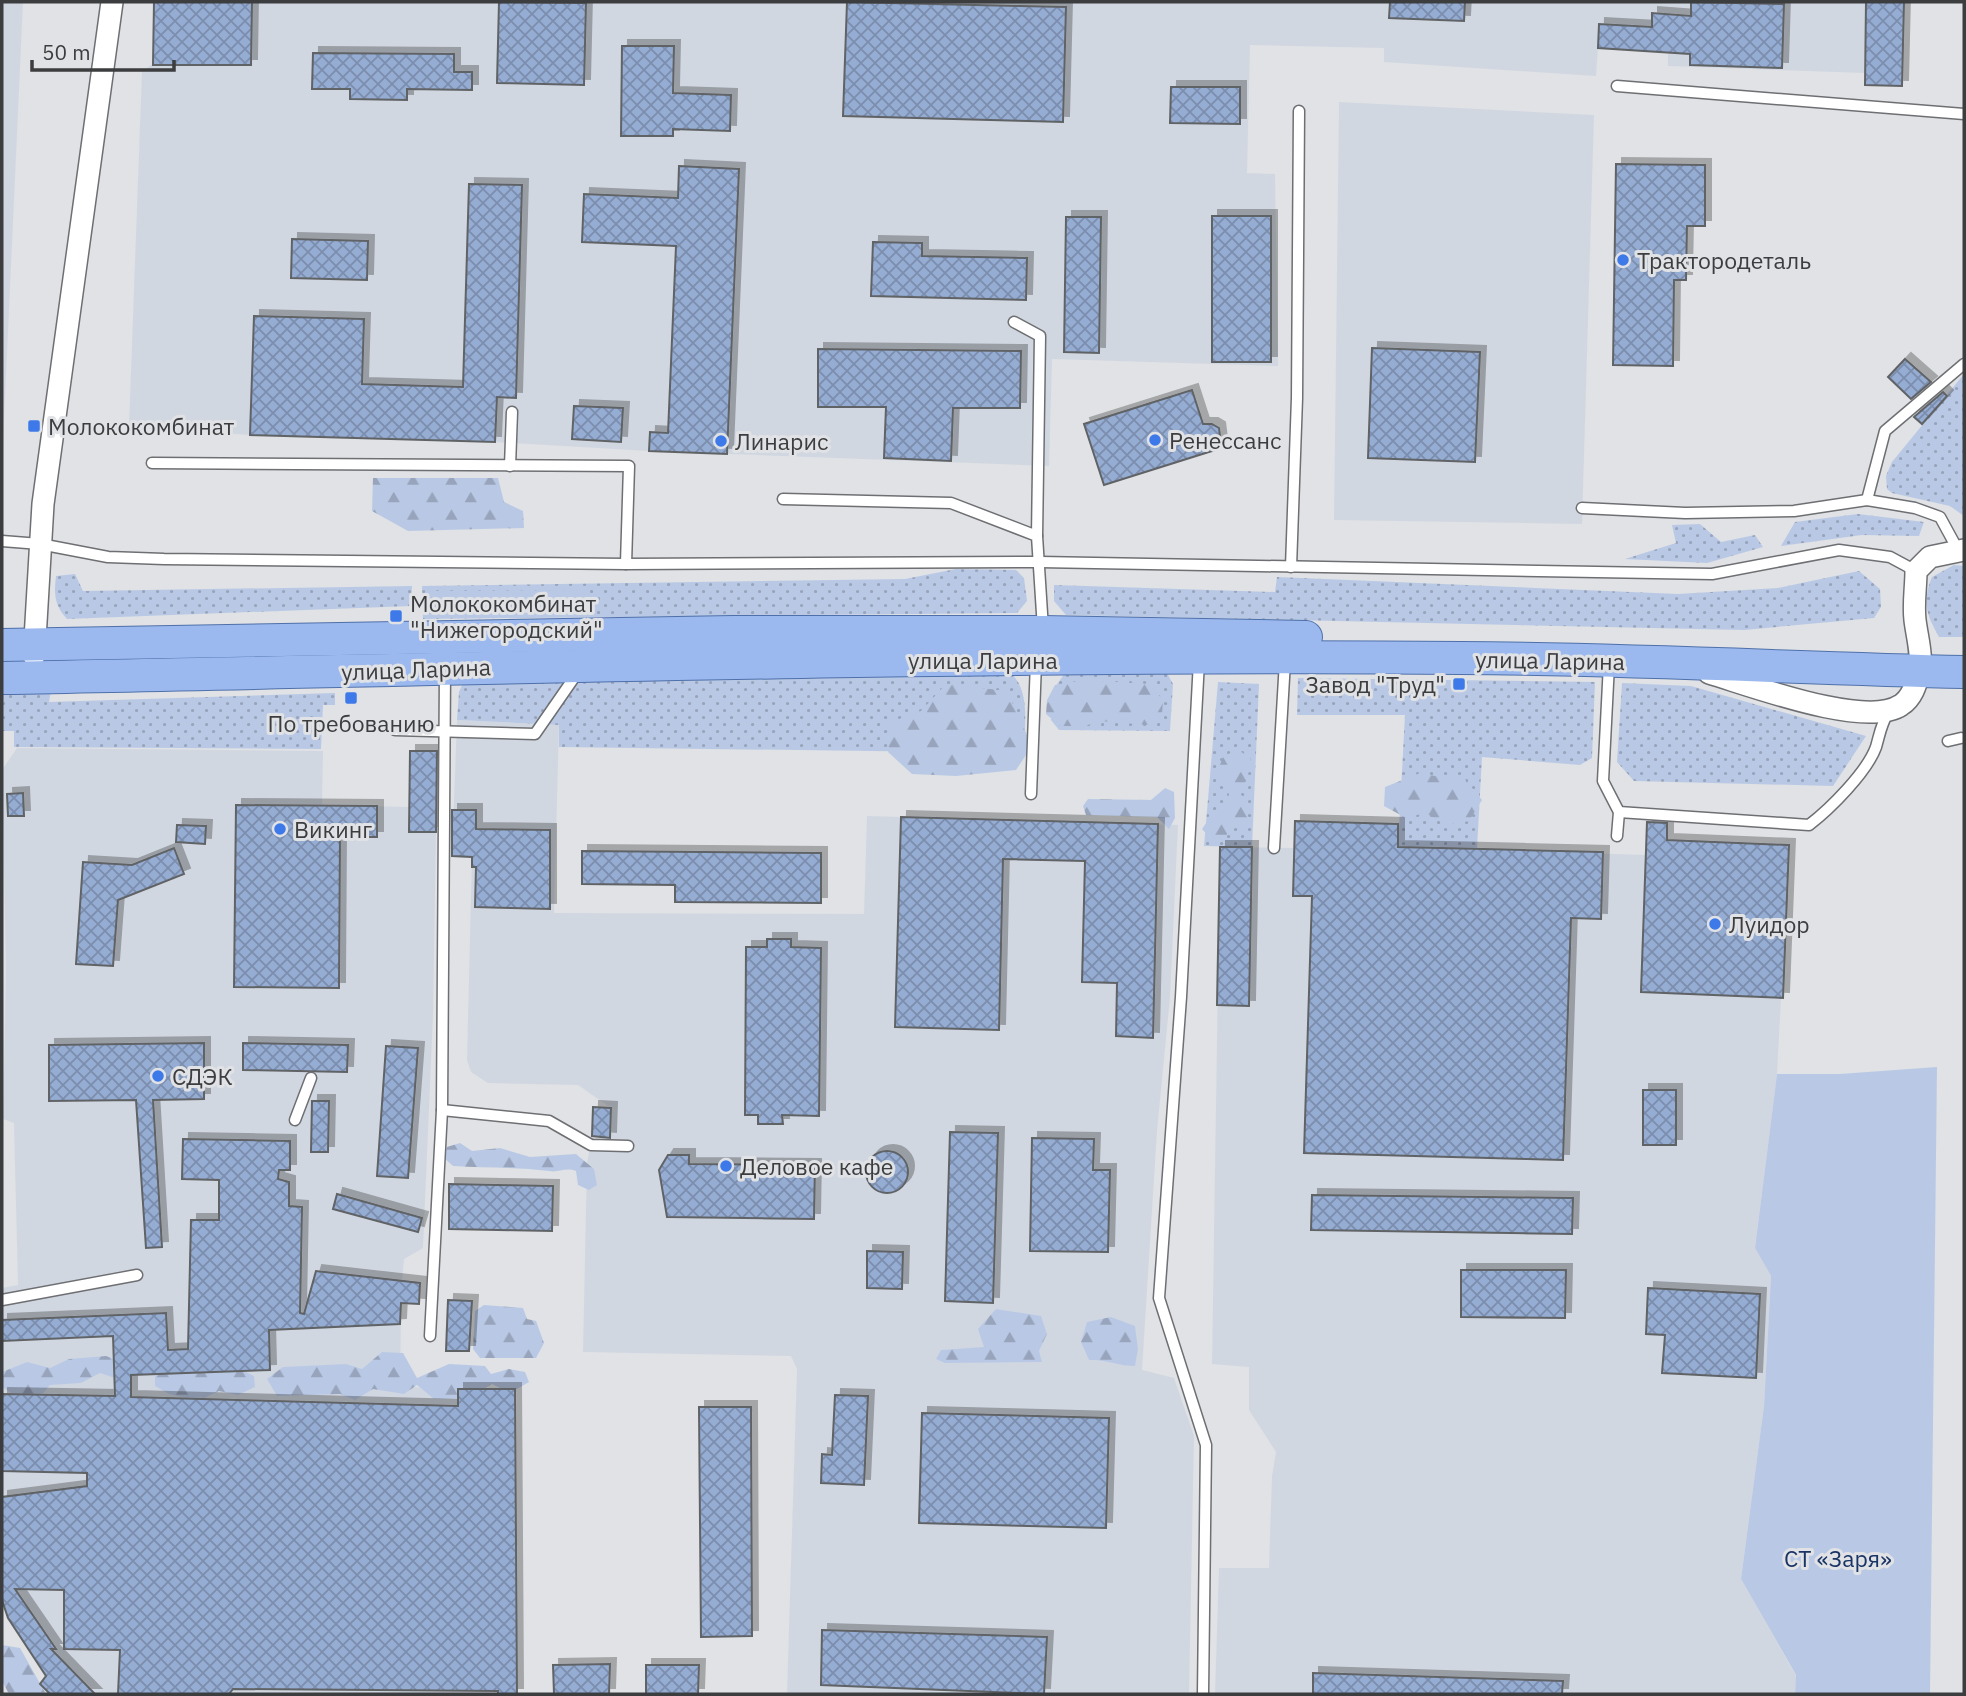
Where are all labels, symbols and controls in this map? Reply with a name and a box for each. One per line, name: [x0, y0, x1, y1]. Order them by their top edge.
scale bar: [32, 28, 173, 72]
text: 50 m: [42, 38, 91, 66]
place label: Трактородеталь: [1637, 245, 1811, 275]
marker: Трактородеталь: [1615, 252, 1631, 268]
place label: Молококомбинат: [48, 411, 235, 441]
marker: Молококомбинат: [26, 418, 42, 434]
place label: Ренессанс: [1169, 425, 1282, 455]
place label: Линарис: [735, 426, 829, 456]
marker: Ренессанс: [1147, 432, 1163, 448]
marker: Линарис: [713, 433, 729, 449]
place label: Молококомбинат "Нижегородский": [410, 588, 603, 644]
marker: Молококомбинат "Нижегородский": [388, 608, 404, 624]
street label: улица Ларина: [1475, 644, 1625, 676]
street label: улица Ларина: [908, 645, 1058, 675]
street label: улица Ларина: [341, 651, 491, 687]
place label: Завод "Труд": [1305, 669, 1445, 699]
marker: Завод "Труд": [1451, 676, 1467, 692]
marker: По требованию: [343, 690, 359, 706]
place label: По требованию: [267, 708, 435, 738]
place label: Викинг: [294, 814, 372, 844]
marker: Викинг: [272, 821, 288, 837]
place label: Луидор: [1729, 909, 1810, 939]
marker: Луидор: [1707, 916, 1723, 932]
place label: СДЭК: [172, 1061, 233, 1091]
marker: СДЭК: [150, 1068, 166, 1084]
place label: Деловое кафе: [740, 1151, 893, 1181]
marker: Деловое кафе: [718, 1158, 734, 1174]
park label: СТ «Заря»: [1784, 1543, 1892, 1573]

